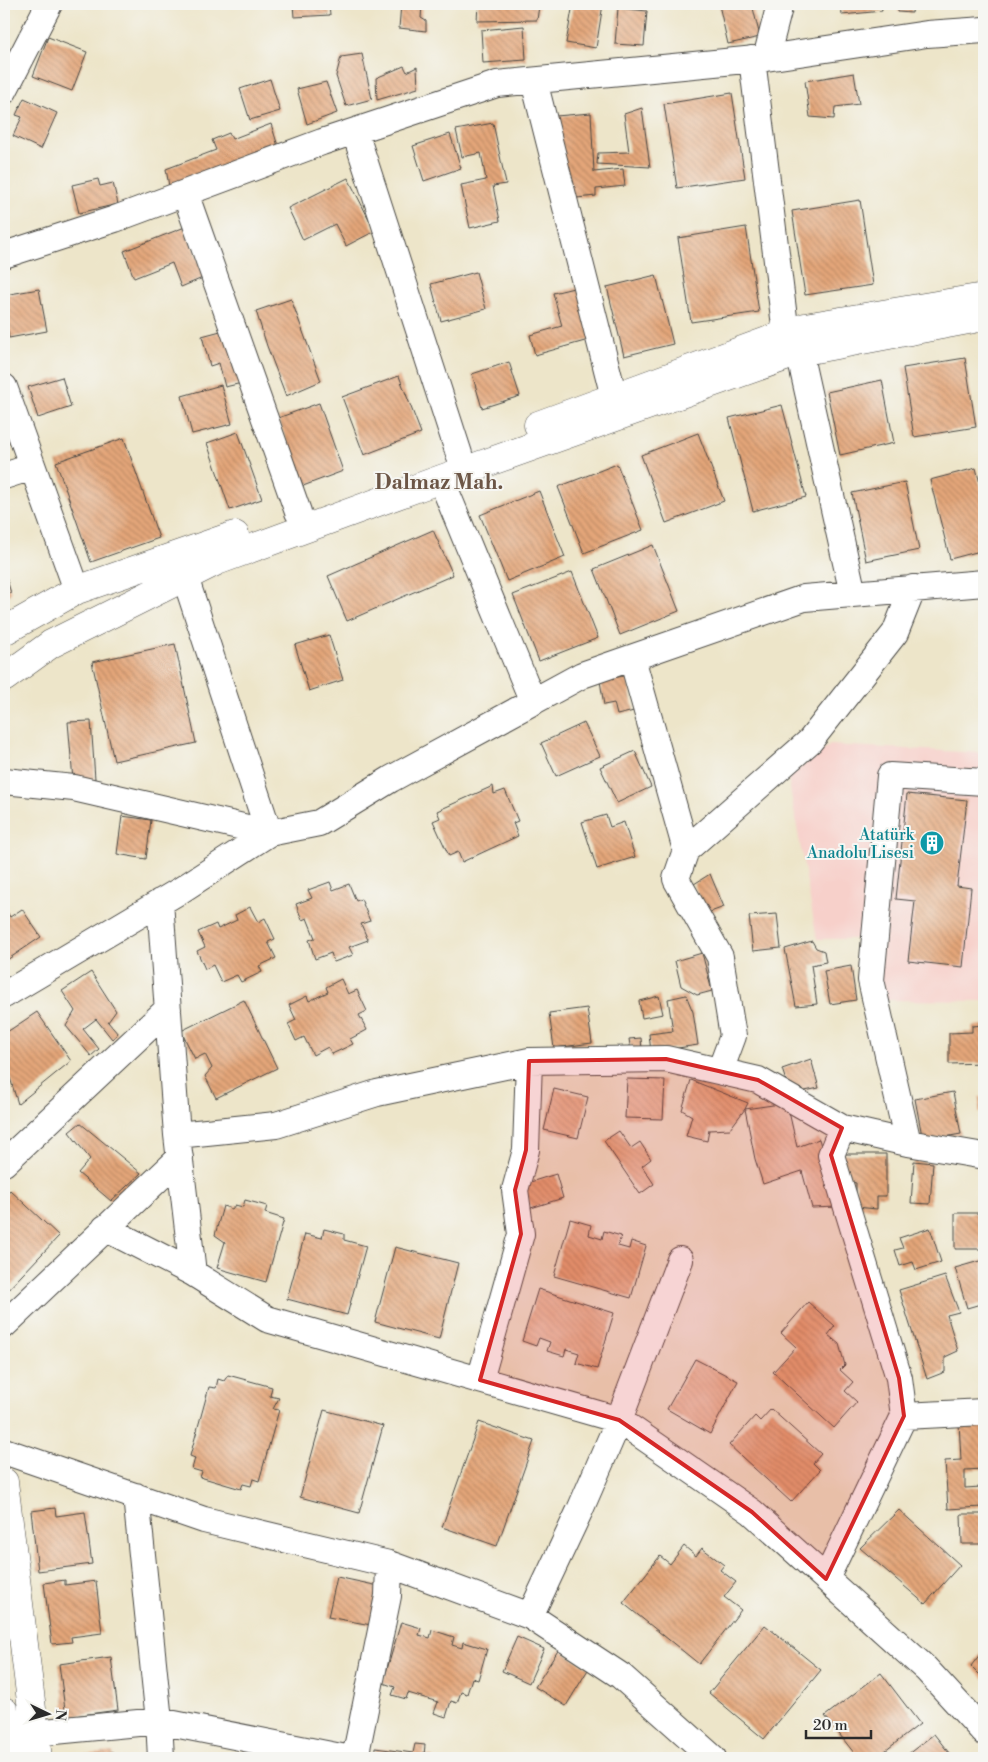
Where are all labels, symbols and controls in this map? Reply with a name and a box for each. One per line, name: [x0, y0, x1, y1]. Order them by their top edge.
district label: Dalmaz Mah.: [375, 470, 503, 496]
place label: Atatürk Anadolu Lisesi: [806, 825, 916, 863]
building icon: Atatürk Anadolu Lisesi: [919, 830, 945, 856]
north arrow: [22, 1690, 72, 1740]
scale bar: [806, 1707, 870, 1739]
text: N: [51, 1709, 69, 1721]
text: 20 m: [813, 1716, 848, 1735]

